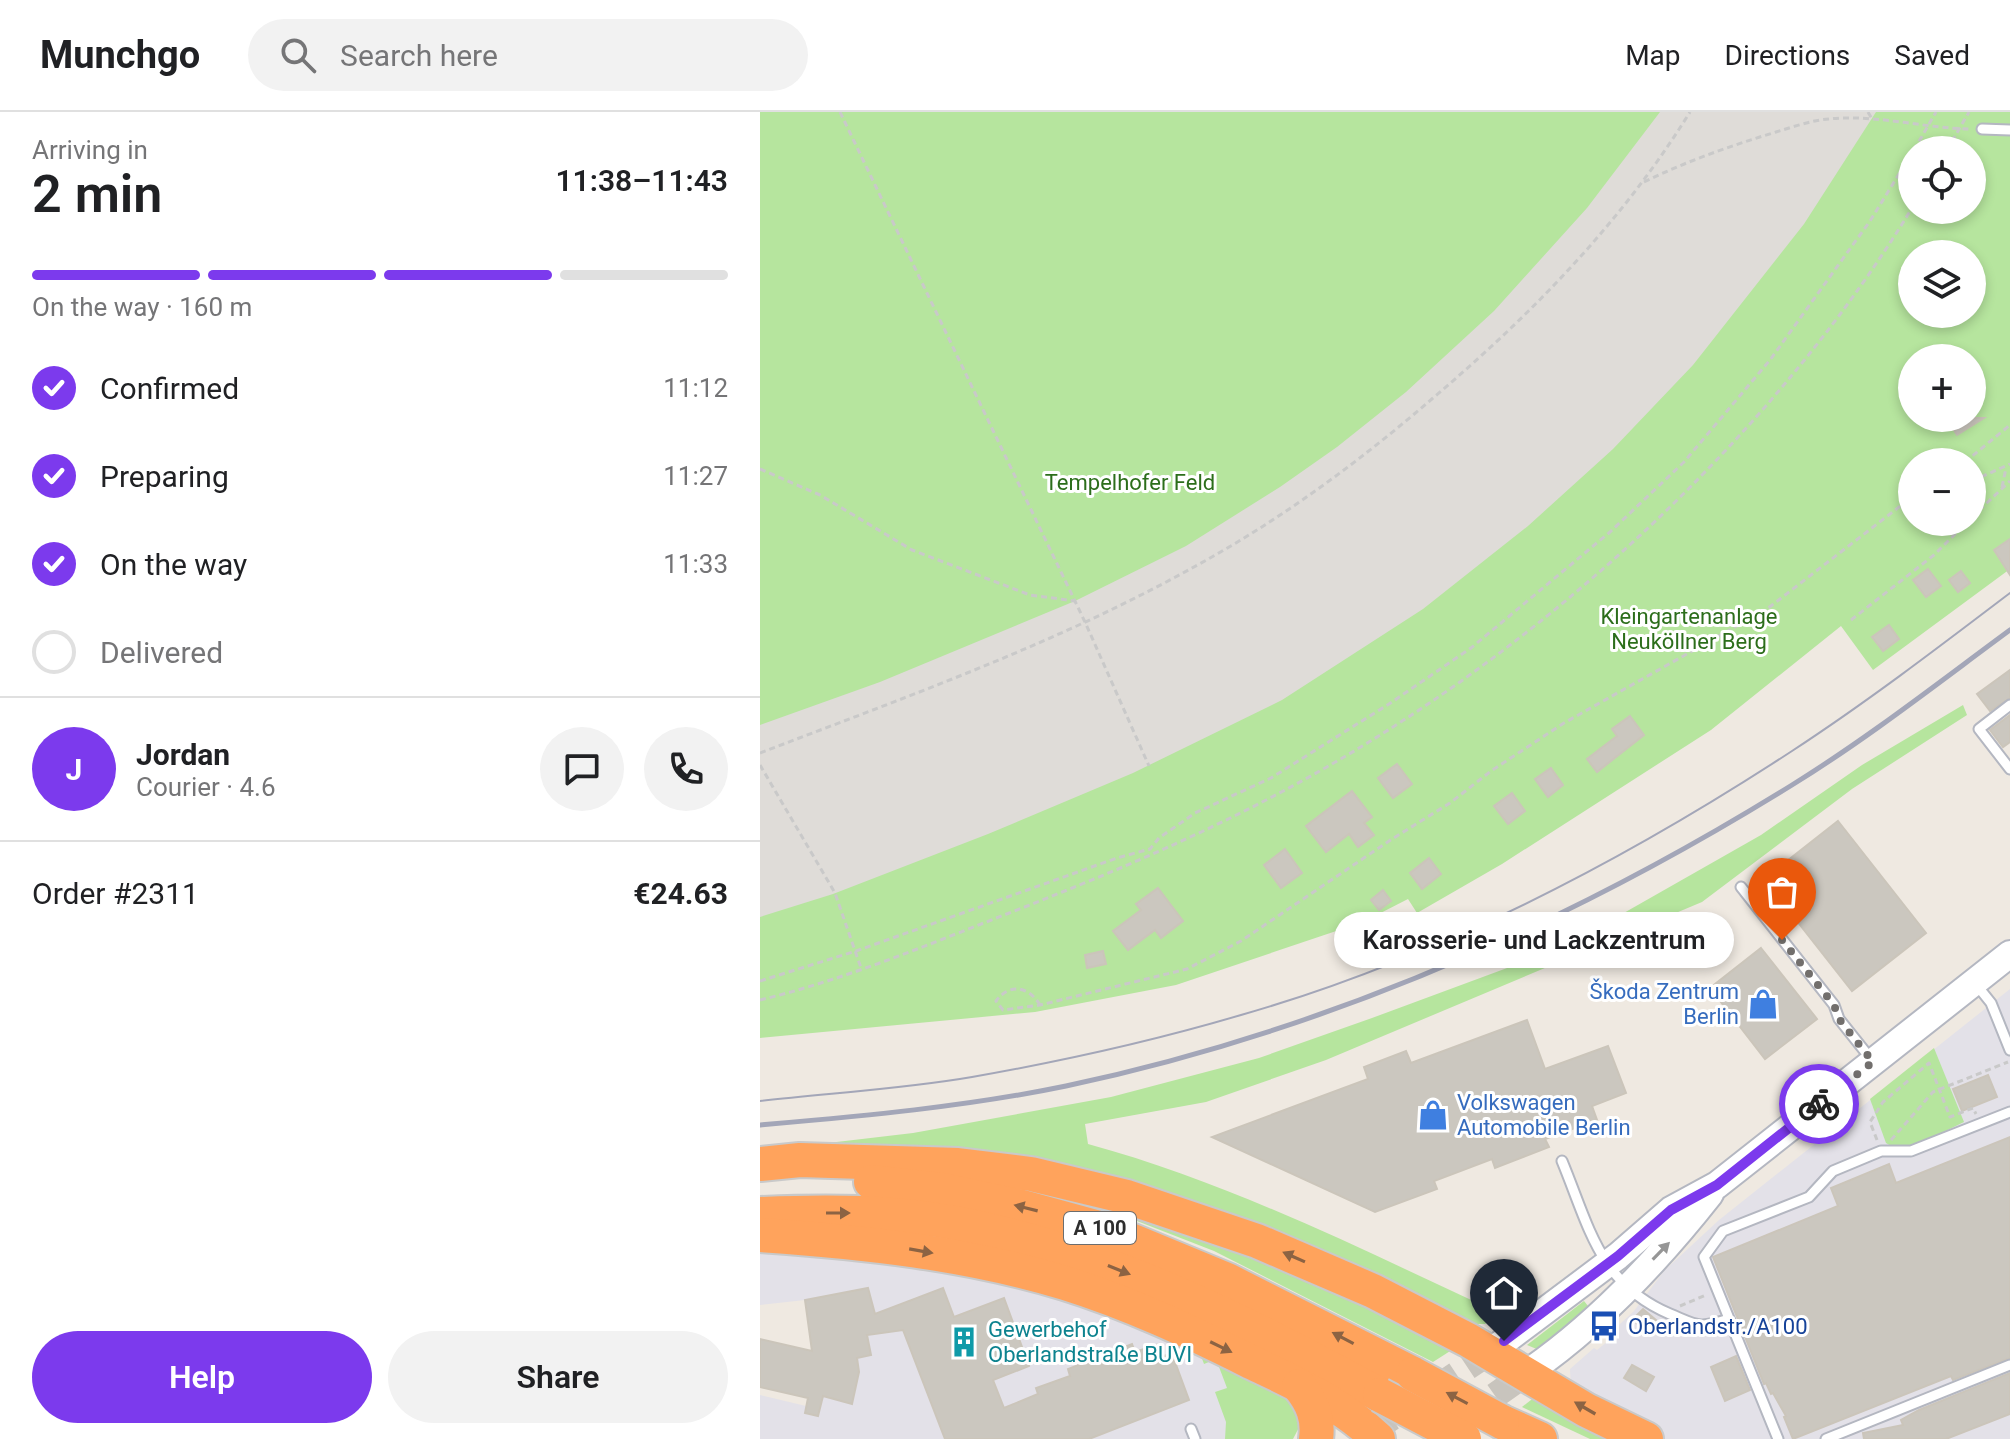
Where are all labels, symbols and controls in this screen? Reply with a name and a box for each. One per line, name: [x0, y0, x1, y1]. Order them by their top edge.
search box: [248, 19, 808, 91]
text: Munchgo: [40, 33, 200, 77]
icon: search: [276, 33, 320, 77]
text: Search here: [340, 38, 498, 73]
text: Map: [1625, 39, 1681, 72]
text: Directions: [1725, 39, 1850, 72]
text: Saved: [1894, 39, 1970, 72]
text: Arriving in: [32, 135, 148, 165]
map controls: [1898, 136, 1986, 536]
button: locate: [1898, 136, 1986, 224]
text: 11:38–11:43: [555, 163, 728, 198]
text: 2 min: [32, 164, 162, 225]
button: layers: [1898, 240, 1986, 328]
text: On the way · 160 m: [32, 292, 252, 322]
button: +: [1898, 344, 1986, 432]
icon: check: [32, 366, 76, 410]
text: Confirmed: [100, 371, 239, 406]
text: 11:12: [663, 373, 728, 403]
button: −: [1898, 448, 1986, 536]
icon: check: [32, 454, 76, 498]
text: Preparing: [100, 459, 229, 494]
text: 11:27: [663, 461, 728, 491]
park label: Tempelhofer Feld: [1045, 470, 1215, 495]
icon: check: [32, 542, 76, 586]
text: On the way: [100, 547, 247, 582]
text: 11:33: [663, 549, 728, 579]
park label: Kleingartenanlage Neuköllner Berg: [1600, 604, 1778, 654]
text: Delivered: [100, 635, 223, 670]
button: chat: [540, 727, 624, 811]
button: phone: [644, 727, 728, 811]
text: Jordan: [136, 737, 230, 772]
text: J: [66, 752, 82, 787]
text: Courier · 4.6: [136, 772, 276, 802]
pin: [1748, 858, 1816, 940]
icon: bag: [1760, 870, 1804, 914]
text: Order #2311: [32, 876, 199, 911]
text: €24.63: [633, 876, 728, 911]
callout: Karosserie- und Lackzentrum: [1334, 912, 1734, 968]
text: Karosserie- und Lackzentrum: [1362, 925, 1706, 955]
place label: Škoda Zentrum Berlin: [1590, 978, 1739, 1029]
shop icon: Škoda Zentrum Berlin: [1746, 987, 1780, 1021]
courier: [1779, 1064, 1859, 1144]
icon: bike: [1797, 1082, 1841, 1126]
place label: Volkswagen Automobile Berlin: [1457, 1090, 1631, 1140]
shop icon: Volkswagen Automobile Berlin: [1416, 1098, 1450, 1132]
one-way arrow: [1014, 1202, 1039, 1214]
one-way arrow: [826, 1206, 851, 1219]
road number: A 100: [1064, 1212, 1136, 1244]
one-way arrow: [1651, 1242, 1669, 1261]
one-way arrow: [909, 1246, 934, 1258]
one-way arrow: [1282, 1250, 1306, 1264]
pin: [1470, 1259, 1538, 1341]
one-way arrow: [1107, 1263, 1131, 1276]
icon: home: [1482, 1271, 1526, 1315]
bus stop icon: Oberlandstr./A100: [1587, 1309, 1621, 1343]
place label: Oberlandstr./A100: [1628, 1314, 1808, 1339]
place label: Gewerbehof Oberlandstraße BUVI: [988, 1317, 1192, 1367]
building icon: Gewerbehof Oberlandstraße BUVI: [947, 1325, 981, 1359]
button: Help: [32, 1331, 372, 1423]
button: Share: [388, 1331, 728, 1423]
one-way arrow: [1332, 1332, 1355, 1345]
one-way arrow: [1209, 1340, 1232, 1353]
one-way arrow: [1446, 1392, 1468, 1406]
one-way arrow: [1574, 1402, 1596, 1416]

